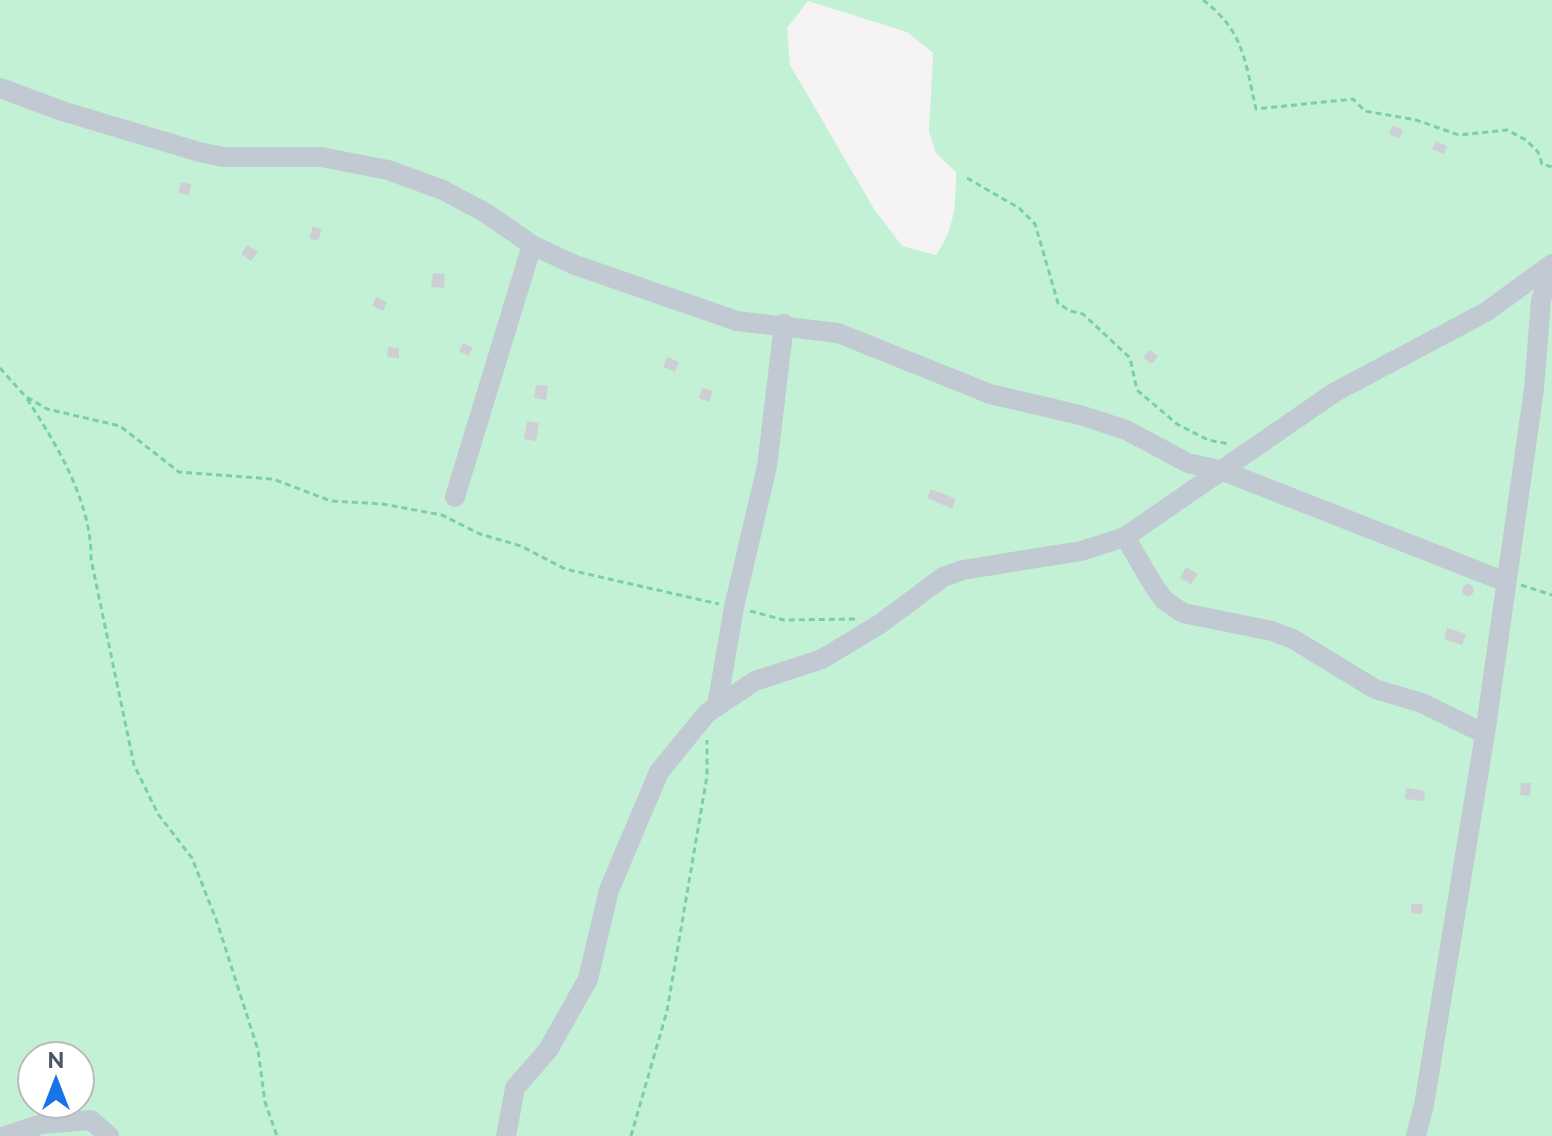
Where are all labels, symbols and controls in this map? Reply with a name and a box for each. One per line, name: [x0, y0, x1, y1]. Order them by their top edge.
north arrow: [16, 1040, 96, 1120]
text: N: [48, 1047, 64, 1073]

